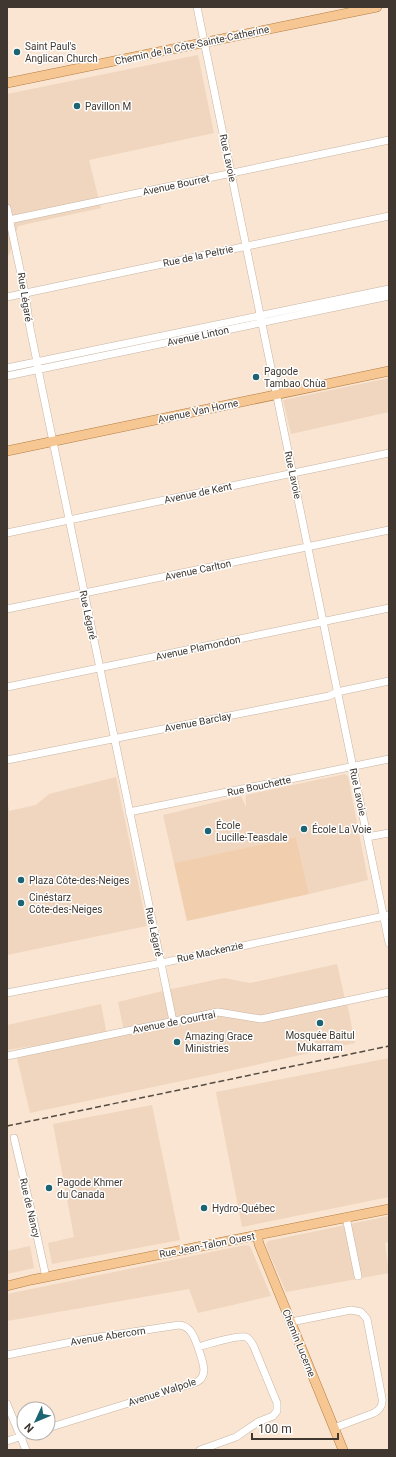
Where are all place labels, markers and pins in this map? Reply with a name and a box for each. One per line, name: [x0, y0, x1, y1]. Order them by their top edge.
place label: Saint Paul's Anglican Church: [25, 41, 98, 64]
marker: Saint Paul's Anglican Church: [12, 47, 22, 57]
marker: Pavillon M: [72, 101, 82, 111]
place label: Pavillon M: [85, 101, 131, 112]
place label: Pagode Tambao Chùa: [264, 366, 326, 389]
marker: Pagode Tambao Chùa: [251, 372, 261, 382]
place label: École Lucille-Teasdale: [216, 819, 287, 843]
place label: École La Voie: [312, 823, 372, 835]
marker: École La Voie: [299, 824, 309, 834]
marker: École Lucille-Teasdale: [203, 826, 213, 836]
marker: Plaza Côte-des-Neiges: [16, 875, 26, 885]
place label: Plaza Côte-des-Neiges: [29, 875, 129, 886]
place label: Cinéstarz Côte-des-Neiges: [29, 892, 102, 915]
marker: Cinéstarz Côte-des-Neiges: [16, 898, 26, 908]
marker: Mosquée Baitul Mukarram: [315, 1018, 325, 1028]
place label: Mosquée Baitul Mukarram: [285, 1030, 355, 1053]
place label: Amazing Grace Ministries: [185, 1031, 253, 1054]
marker: Amazing Grace Ministries: [172, 1037, 182, 1047]
place label: Pagode Khmer du Canada: [57, 1177, 123, 1200]
marker: Pagode Khmer du Canada: [44, 1183, 54, 1193]
marker: Hydro-Québec: [199, 1203, 209, 1213]
place label: Hydro-Québec: [212, 1203, 275, 1214]

